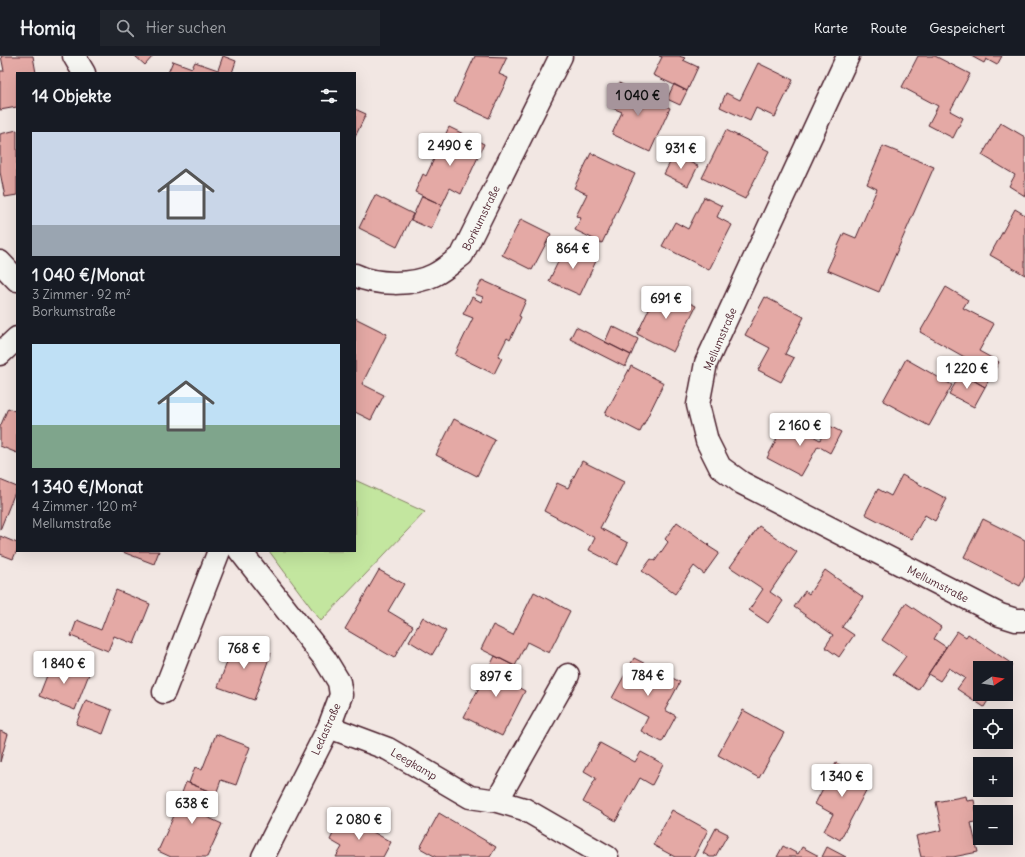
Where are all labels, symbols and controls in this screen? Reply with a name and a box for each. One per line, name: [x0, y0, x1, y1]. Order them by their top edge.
search box: [100, 10, 380, 46]
text: Homiq: [20, 16, 76, 40]
icon: search: [114, 17, 136, 39]
text: Hier suchen: [146, 18, 226, 37]
text: Karte: [814, 19, 848, 37]
text: Route: [870, 19, 907, 37]
text: Gespeichert: [929, 19, 1005, 37]
pin: 1 040 €: [601, 83, 675, 117]
text: 14 Objekte: [32, 85, 112, 107]
icon: filters: [318, 85, 340, 107]
text: 1 040 €: [616, 87, 660, 104]
pin: 2 490 €: [413, 133, 487, 167]
pin: 931 €: [653, 136, 709, 170]
text: 2 490 €: [427, 137, 473, 154]
text: 931 €: [665, 140, 697, 157]
icon: home: [150, 158, 222, 230]
street label: Borkumstraße: [459, 183, 503, 253]
pin: 864 €: [545, 236, 601, 270]
text: 864 €: [556, 240, 590, 257]
text: 1 040 €/Monat: [32, 264, 145, 286]
text: 3 Zimmer · 92 m²: [32, 286, 131, 303]
pin: 691 €: [638, 286, 694, 320]
text: 691 €: [650, 290, 682, 307]
text: Borkumstraße: [32, 303, 116, 320]
street label: Mellumstraße: [700, 305, 740, 373]
pin: 1 220 €: [930, 356, 1004, 390]
text: 1 220 €: [946, 360, 988, 377]
icon: home: [150, 370, 222, 442]
pin: 2 160 €: [763, 413, 837, 447]
text: 2 160 €: [779, 417, 821, 434]
text: 1 340 €/Monat: [32, 476, 143, 498]
text: 4 Zimmer · 120 m²: [32, 498, 137, 515]
text: Mellumstraße: [32, 515, 111, 532]
street label: Mellumstraße: [905, 563, 971, 605]
pin: 768 €: [216, 636, 272, 670]
text: 768 €: [228, 640, 260, 657]
pin: 1 840 €: [27, 651, 101, 685]
text: 1 840 €: [42, 655, 86, 672]
north arrow: [973, 661, 1013, 701]
map controls: [973, 661, 1013, 845]
pin: 784 €: [620, 663, 676, 697]
pin: 897 €: [468, 664, 524, 698]
text: 784 €: [632, 667, 664, 684]
text: 897 €: [480, 668, 512, 685]
street label: Ledastraße: [308, 701, 344, 757]
button: locate: [973, 709, 1013, 749]
street label: Leegkamp: [388, 745, 440, 783]
button: +: [973, 757, 1013, 797]
pin: 1 340 €: [805, 764, 879, 798]
text: 1 340 €: [820, 768, 864, 785]
pin: 638 €: [164, 791, 220, 825]
text: 638 €: [175, 795, 209, 812]
button: −: [973, 805, 1013, 845]
pin: 2 080 €: [322, 807, 396, 841]
text: 2 080 €: [336, 811, 382, 828]

